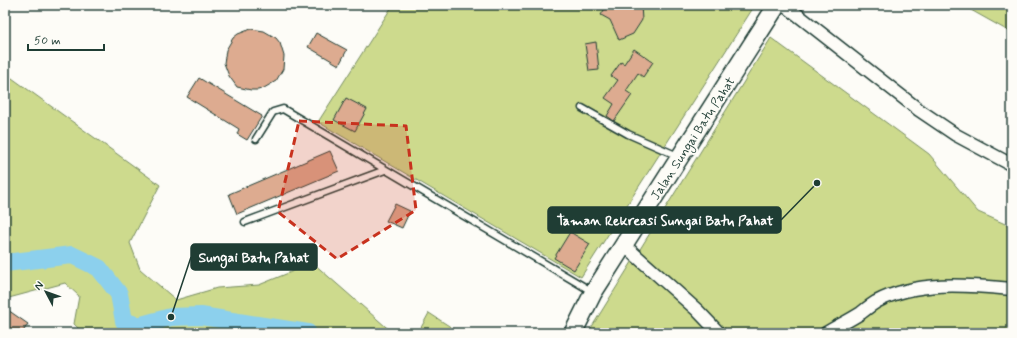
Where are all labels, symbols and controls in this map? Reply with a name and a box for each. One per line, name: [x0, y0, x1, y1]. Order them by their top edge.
scale bar: [28, 26, 104, 52]
text: 50 m: [34, 33, 61, 49]
street label: Jalan Sungai Batu Pahat: [647, 74, 740, 204]
callout: Taman Rekreasi Sungai Batu Pahat: [548, 207, 781, 233]
text: Taman Rekreasi Sungai Batu Pahat: [557, 212, 774, 231]
callout: Sungai Batu Pahat: [191, 244, 317, 270]
text: Sungai Batu Pahat: [199, 249, 310, 269]
north arrow: [26, 272, 66, 312]
text: N: [32, 279, 47, 293]

